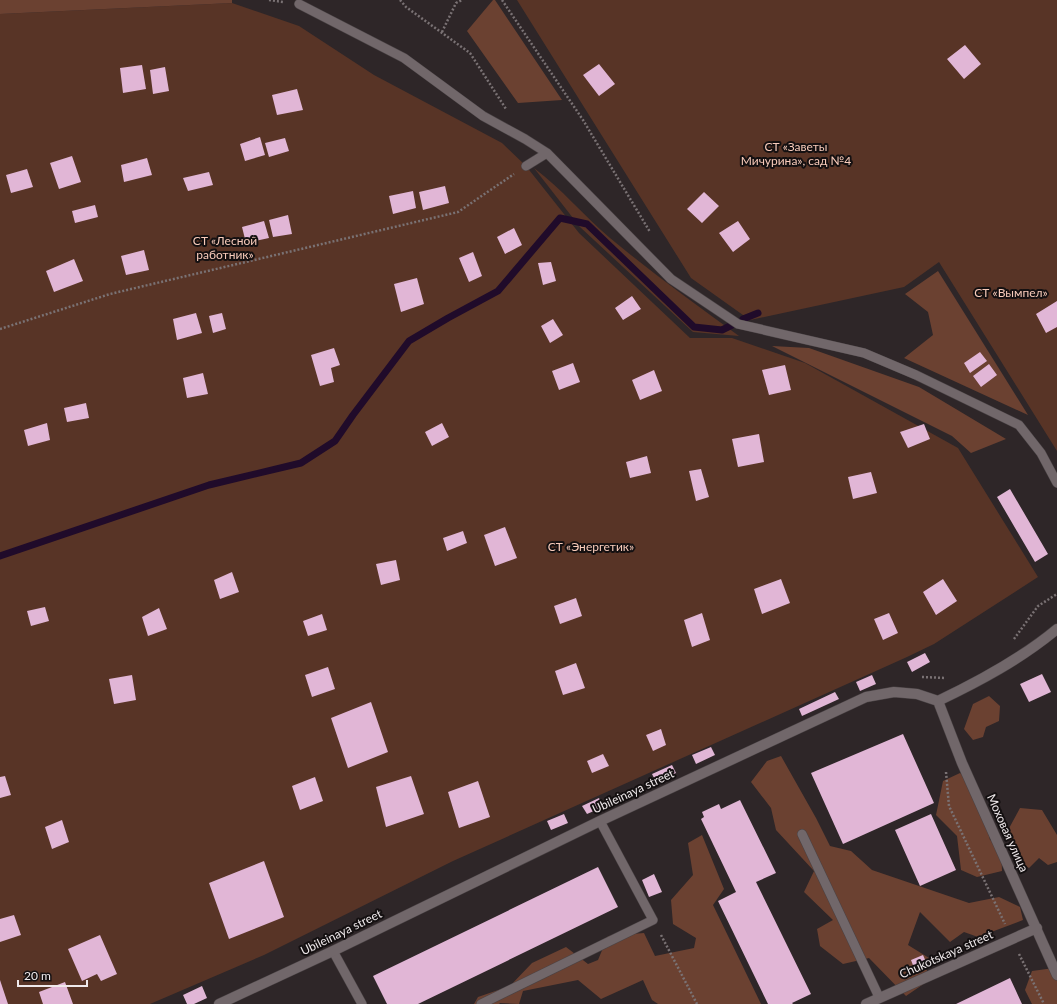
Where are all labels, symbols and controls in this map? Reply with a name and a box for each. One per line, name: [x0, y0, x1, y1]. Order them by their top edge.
park label: СТ «Заветы Мичурина», сад №4: [741, 139, 851, 168]
park label: СТ «Лесной работник»: [193, 233, 257, 262]
park label: СТ «Вымпел»: [974, 285, 1048, 300]
park label: СТ «Энергетик»: [548, 539, 634, 554]
street label: Ubileinaya street: [590, 765, 677, 817]
street label: Моховая улица: [984, 792, 1032, 874]
street label: Ubileinaya street: [298, 906, 385, 958]
street label: Chukotskaya street: [897, 926, 996, 981]
scale bar: [18, 962, 87, 988]
text: 20 m: [24, 968, 51, 983]

